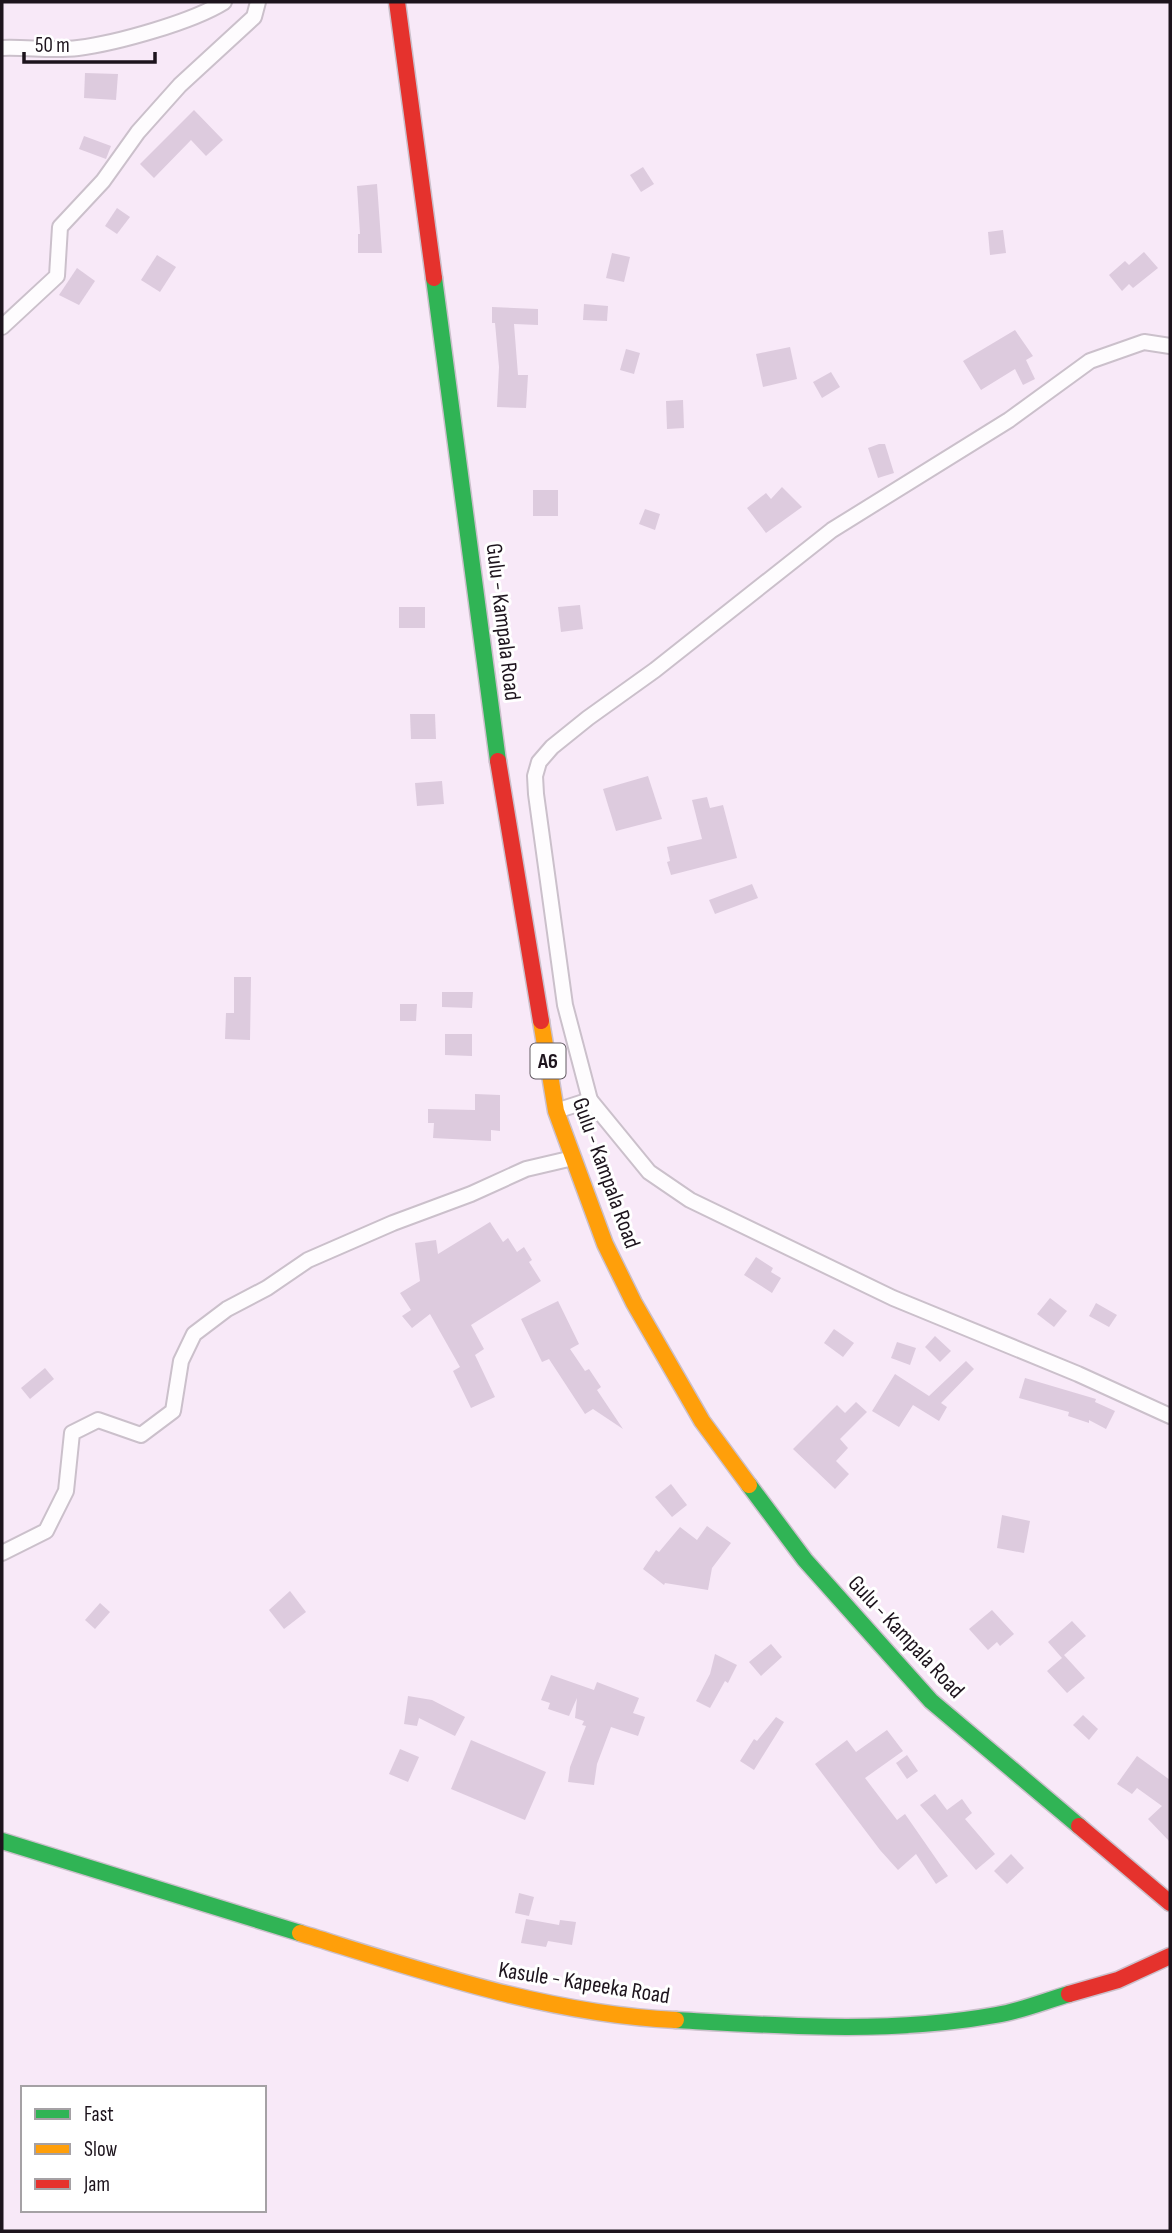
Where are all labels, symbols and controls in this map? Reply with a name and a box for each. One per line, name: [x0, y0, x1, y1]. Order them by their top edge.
scale bar: [24, 21, 156, 65]
text: 50 m: [35, 33, 70, 58]
street label: Gulu - Kampala Road: [479, 542, 527, 702]
road number: A6: [530, 1044, 566, 1078]
street label: Gulu - Kampala Road: [566, 1094, 646, 1252]
street label: Gulu - Kampala Road: [842, 1570, 970, 1704]
street label: Kasule - Kapeeka Road: [496, 1956, 672, 2010]
legend: [21, 2086, 266, 2212]
text: Fast: [84, 2102, 114, 2127]
text: Slow: [84, 2137, 118, 2162]
text: Jam: [83, 2172, 110, 2197]

